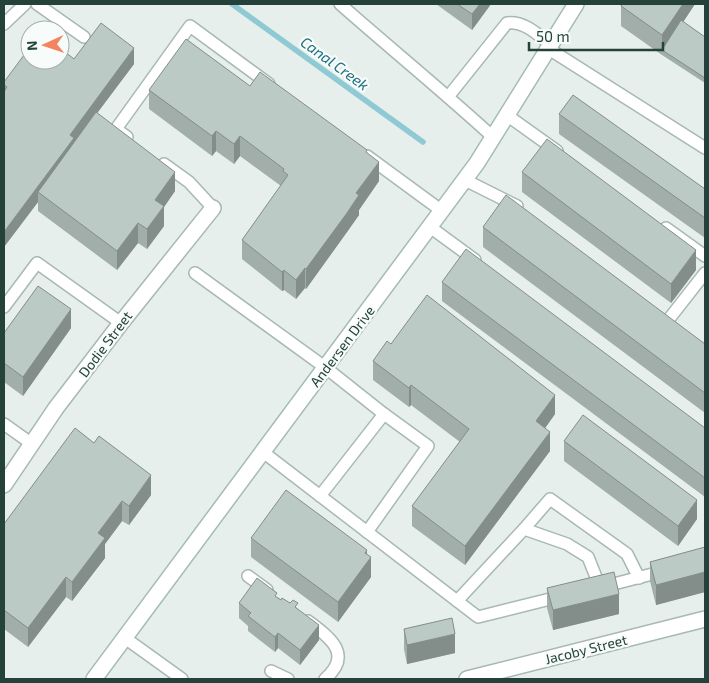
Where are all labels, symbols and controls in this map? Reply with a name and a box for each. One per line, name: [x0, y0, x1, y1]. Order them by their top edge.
north arrow: [20, 20, 70, 70]
scale bar: [529, 20, 663, 52]
text: 50 m: [536, 27, 570, 45]
water label: Canal Creek: [297, 32, 373, 94]
text: N: [23, 40, 40, 51]
street label: Andersen Drive: [306, 302, 378, 390]
street label: Dodie Street: [75, 308, 135, 380]
street label: Jacoby Street: [543, 631, 629, 667]

